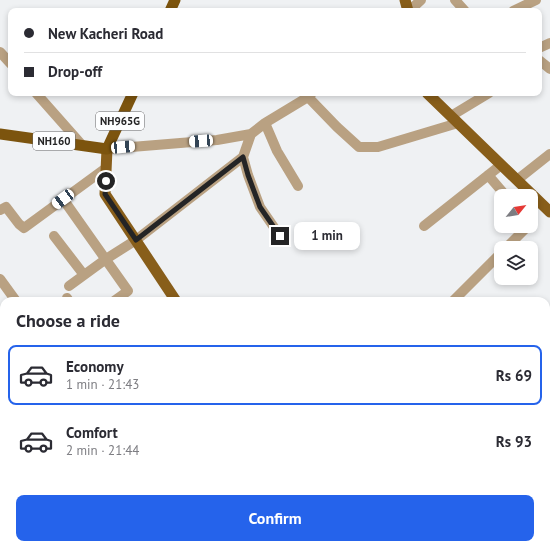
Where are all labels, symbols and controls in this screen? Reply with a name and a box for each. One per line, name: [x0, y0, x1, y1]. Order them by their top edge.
text: New Kacheri Road: [48, 24, 163, 43]
text: Drop-off: [48, 62, 102, 81]
road number: NH965G: [96, 112, 144, 130]
road number: NH160: [33, 132, 75, 150]
car: [189, 134, 213, 148]
car: [111, 140, 135, 154]
route start: [97, 172, 115, 190]
car: [50, 187, 76, 211]
north arrow: [494, 189, 538, 233]
map controls: [494, 189, 538, 285]
callout: 1 min: [294, 222, 360, 250]
route end: [271, 227, 289, 245]
text: 1 min: [311, 227, 343, 244]
button: layers: [494, 241, 538, 285]
text: Choose a ride: [16, 309, 120, 332]
icon: car: [18, 357, 54, 393]
text: Economy: [66, 357, 124, 376]
text: Rs 69: [496, 366, 532, 385]
text: 1 min · 21:43: [66, 376, 139, 393]
icon: car: [18, 423, 54, 459]
text: Comfort: [66, 423, 118, 442]
text: Rs 93: [496, 432, 532, 451]
text: 2 min · 21:44: [66, 442, 139, 459]
button: Confirm: [16, 495, 534, 541]

